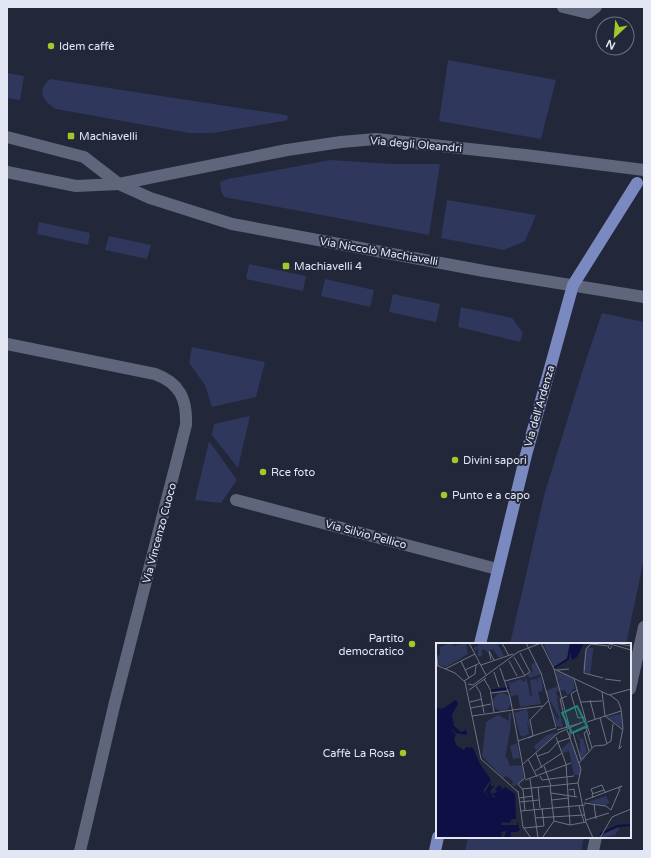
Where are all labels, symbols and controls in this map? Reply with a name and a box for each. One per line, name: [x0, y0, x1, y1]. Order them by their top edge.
north arrow: [595, 16, 635, 56]
text: N: [604, 37, 618, 52]
place label: Idem caffè: [59, 40, 114, 53]
marker: Idem caffè: [46, 41, 56, 51]
place label: Machiavelli: [79, 130, 137, 143]
marker: Machiavelli: [66, 131, 76, 141]
street label: Via degli Oleandri: [369, 134, 463, 155]
street label: Via Niccolò Machiavelli: [319, 235, 439, 268]
place label: Machiavelli 4: [294, 260, 362, 273]
marker: Machiavelli 4: [281, 261, 291, 271]
street label: Via dell'Ardenza: [522, 364, 557, 448]
place label: Divini sapori: [463, 454, 527, 467]
marker: Divini sapori: [450, 455, 460, 465]
place label: Rce foto: [271, 466, 315, 479]
marker: Rce foto: [258, 467, 268, 477]
street label: Via Vincenzo Cuoco: [140, 481, 179, 585]
place label: Punto e a capo: [452, 489, 530, 502]
marker: Punto e a capo: [439, 490, 449, 500]
street label: Via Silvio Pellico: [324, 517, 408, 552]
place label: Partito democratico: [338, 632, 404, 658]
marker: Partito democratico: [407, 639, 417, 649]
inset map: [436, 643, 631, 838]
place label: Caffè La Rosa: [323, 747, 395, 760]
marker: Caffè La Rosa: [398, 748, 408, 758]

